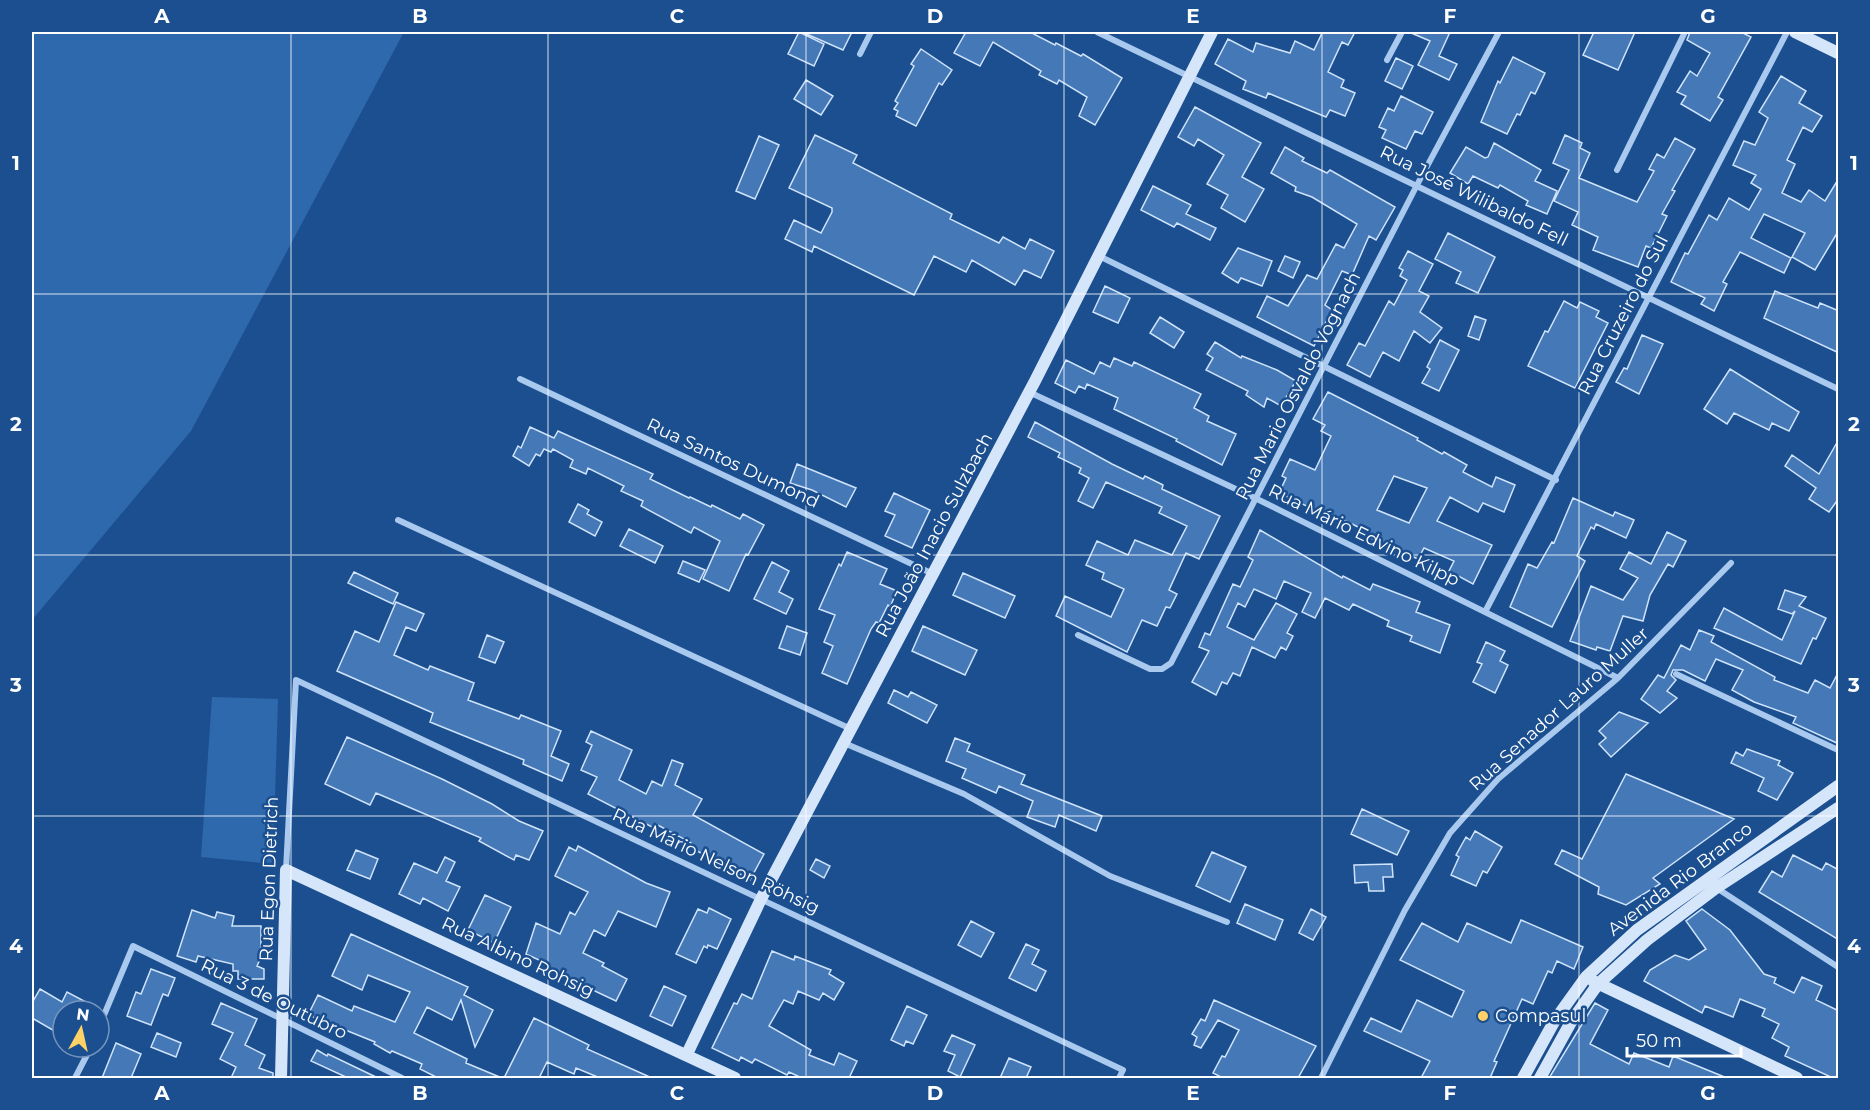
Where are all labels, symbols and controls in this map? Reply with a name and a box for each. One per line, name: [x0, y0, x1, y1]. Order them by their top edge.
text: A: [153, 4, 170, 28]
text: B: [412, 4, 428, 28]
text: C: [670, 4, 685, 28]
text: D: [927, 4, 943, 28]
text: E: [1186, 4, 1200, 28]
text: F: [1444, 4, 1457, 28]
text: G: [1700, 4, 1716, 28]
street label: Rua José Wilibaldo Fell: [1376, 141, 1572, 251]
text: 1: [12, 151, 20, 175]
text: 1: [1850, 151, 1858, 175]
street label: Rua Cruzeiro do Sul: [1573, 231, 1673, 399]
street label: Rua Mario Osvaldo Vognach: [1231, 268, 1365, 504]
text: 2: [10, 412, 22, 436]
text: 2: [1848, 412, 1860, 436]
street label: Rua Santos Dumond: [643, 413, 823, 513]
street label: Rua João Inacio Sulzbach: [871, 429, 997, 641]
street label: Rua Mário Edvino Kilpp: [1265, 479, 1463, 591]
street label: Rua Senador Lauro Muller: [1465, 623, 1653, 795]
text: 3: [9, 673, 22, 697]
text: 3: [1847, 673, 1860, 697]
street label: Rua Egon Dietrich: [255, 796, 283, 962]
street label: Rua Mário Nelson Röhsig: [609, 803, 823, 919]
street label: Avenida Rio Branco: [1603, 817, 1757, 941]
street label: Rua Albino Rohsig: [438, 912, 598, 1002]
text: 4: [9, 934, 23, 958]
text: 4: [1847, 934, 1861, 958]
street label: Rua 3 de Outubro: [197, 954, 351, 1044]
north arrow: [51, 999, 111, 1059]
text: N: [75, 1004, 91, 1025]
place label: Compasul: [1495, 1005, 1586, 1027]
marker: Compasul: [1476, 1009, 1490, 1023]
scale bar: [1627, 1020, 1741, 1058]
text: 50 m: [1636, 1030, 1682, 1052]
text: A: [153, 1081, 170, 1105]
text: B: [412, 1081, 428, 1105]
text: C: [670, 1081, 685, 1105]
text: D: [927, 1081, 943, 1105]
text: E: [1186, 1081, 1200, 1105]
text: F: [1444, 1081, 1457, 1105]
text: G: [1700, 1081, 1716, 1105]

